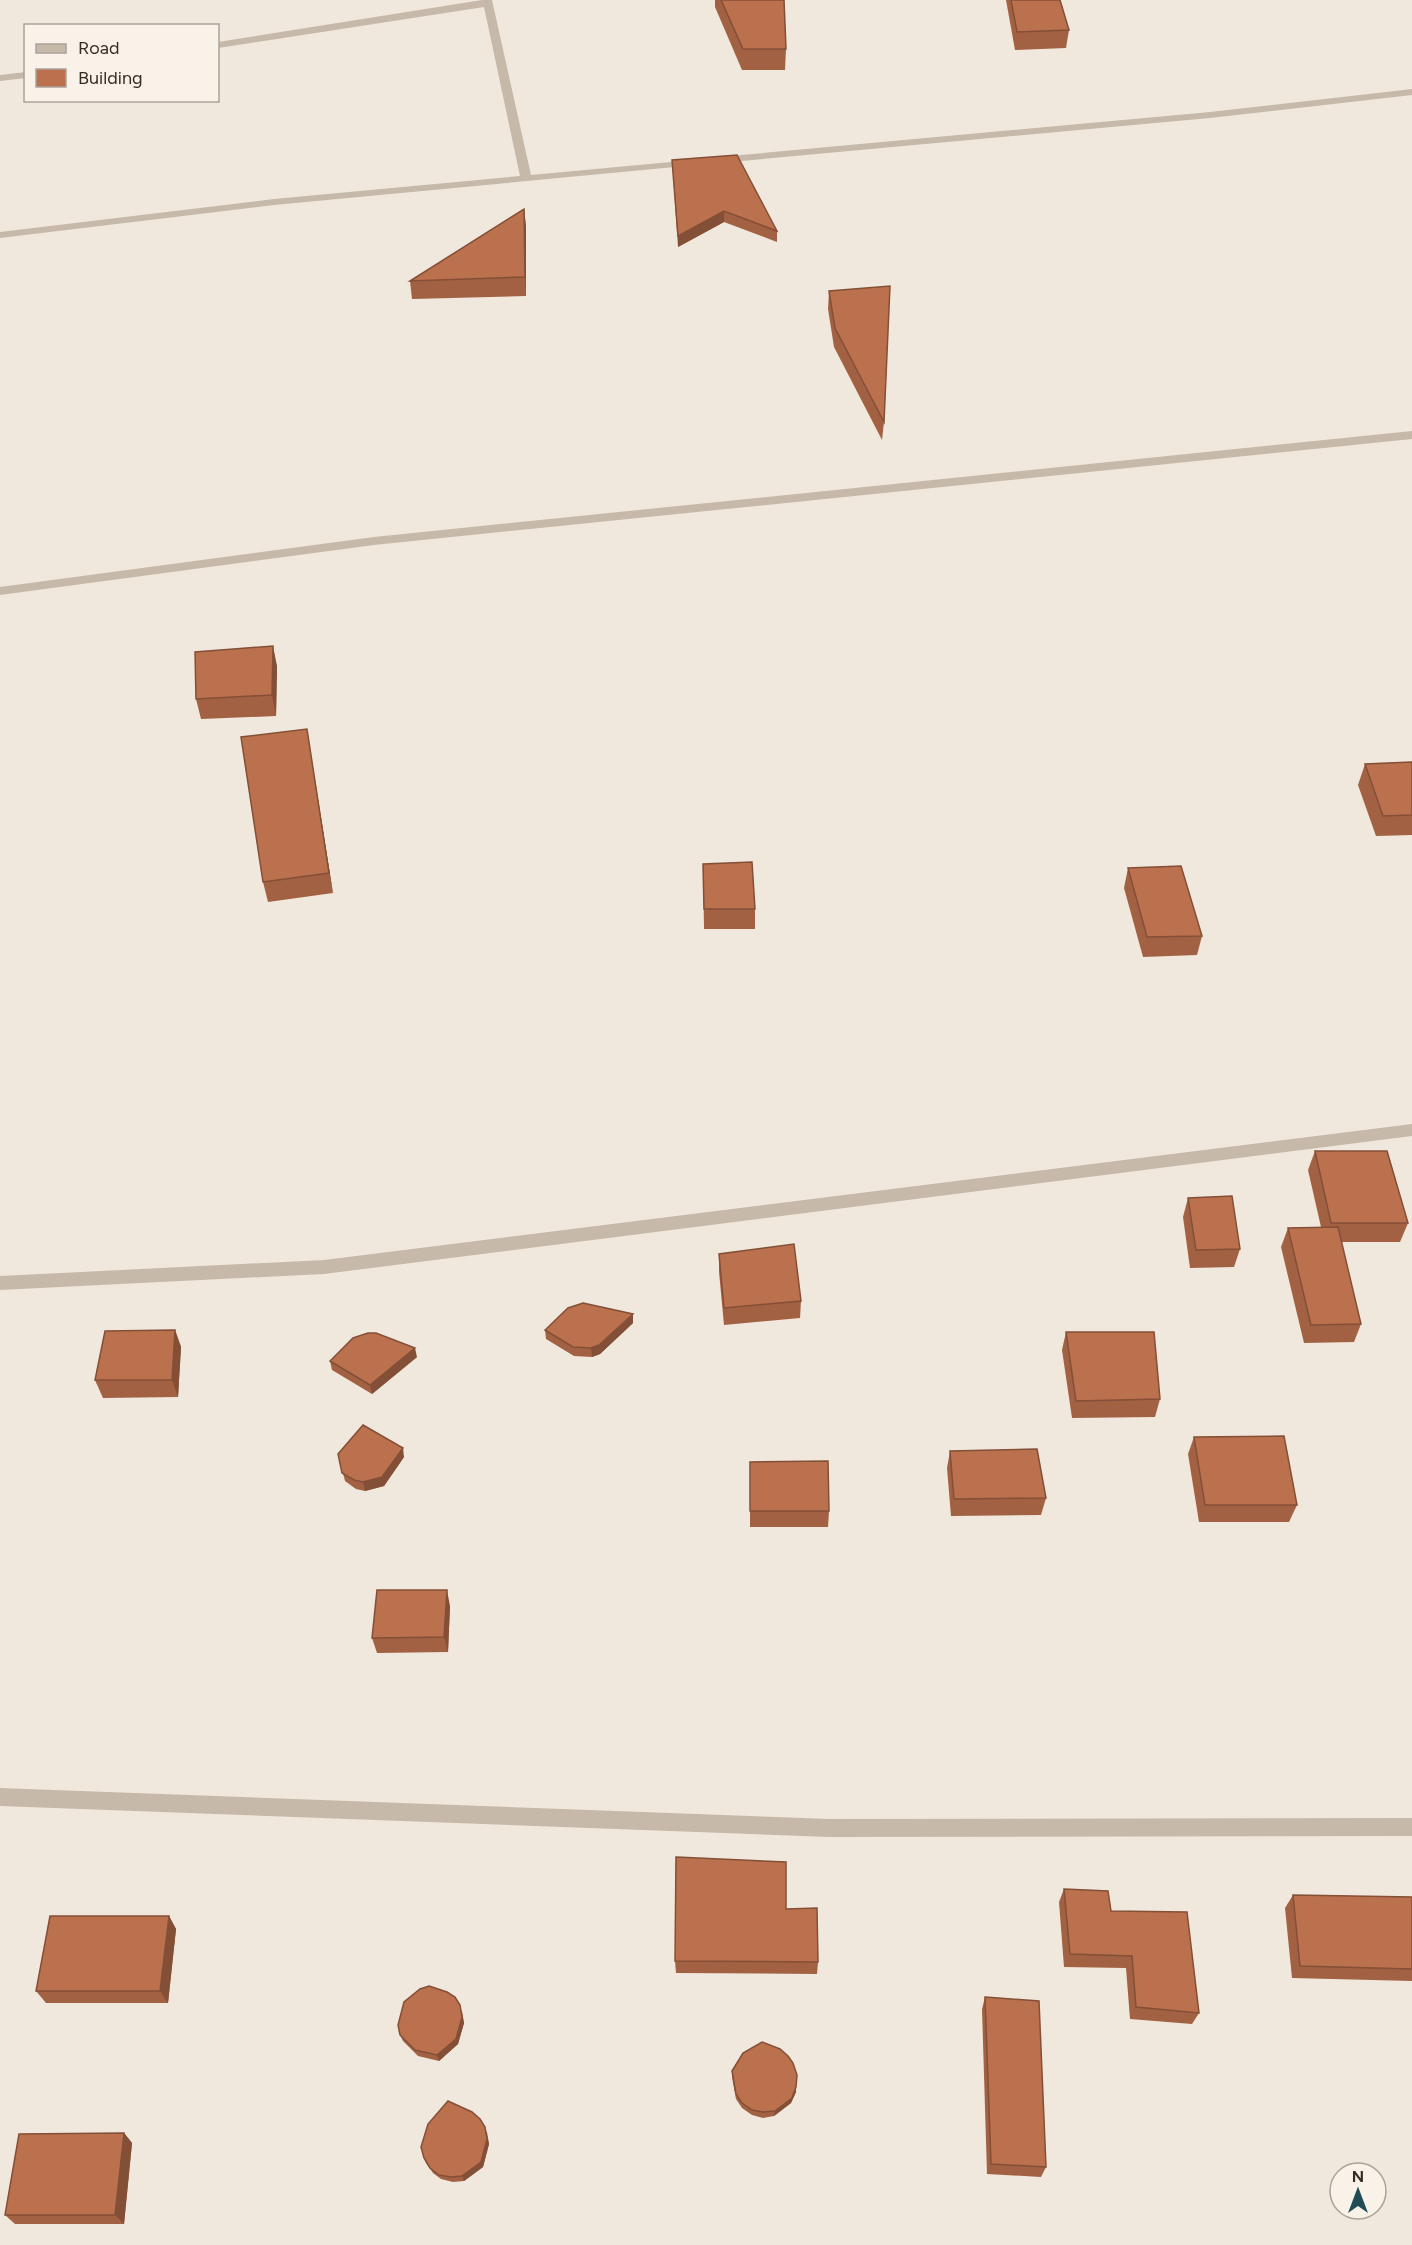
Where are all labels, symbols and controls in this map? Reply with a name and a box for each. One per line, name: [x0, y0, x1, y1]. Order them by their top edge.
legend: [24, 24, 219, 102]
text: Road: [78, 37, 119, 59]
text: Building: [78, 67, 143, 89]
north arrow: [1328, 2161, 1388, 2221]
text: N: [1352, 2167, 1364, 2186]

